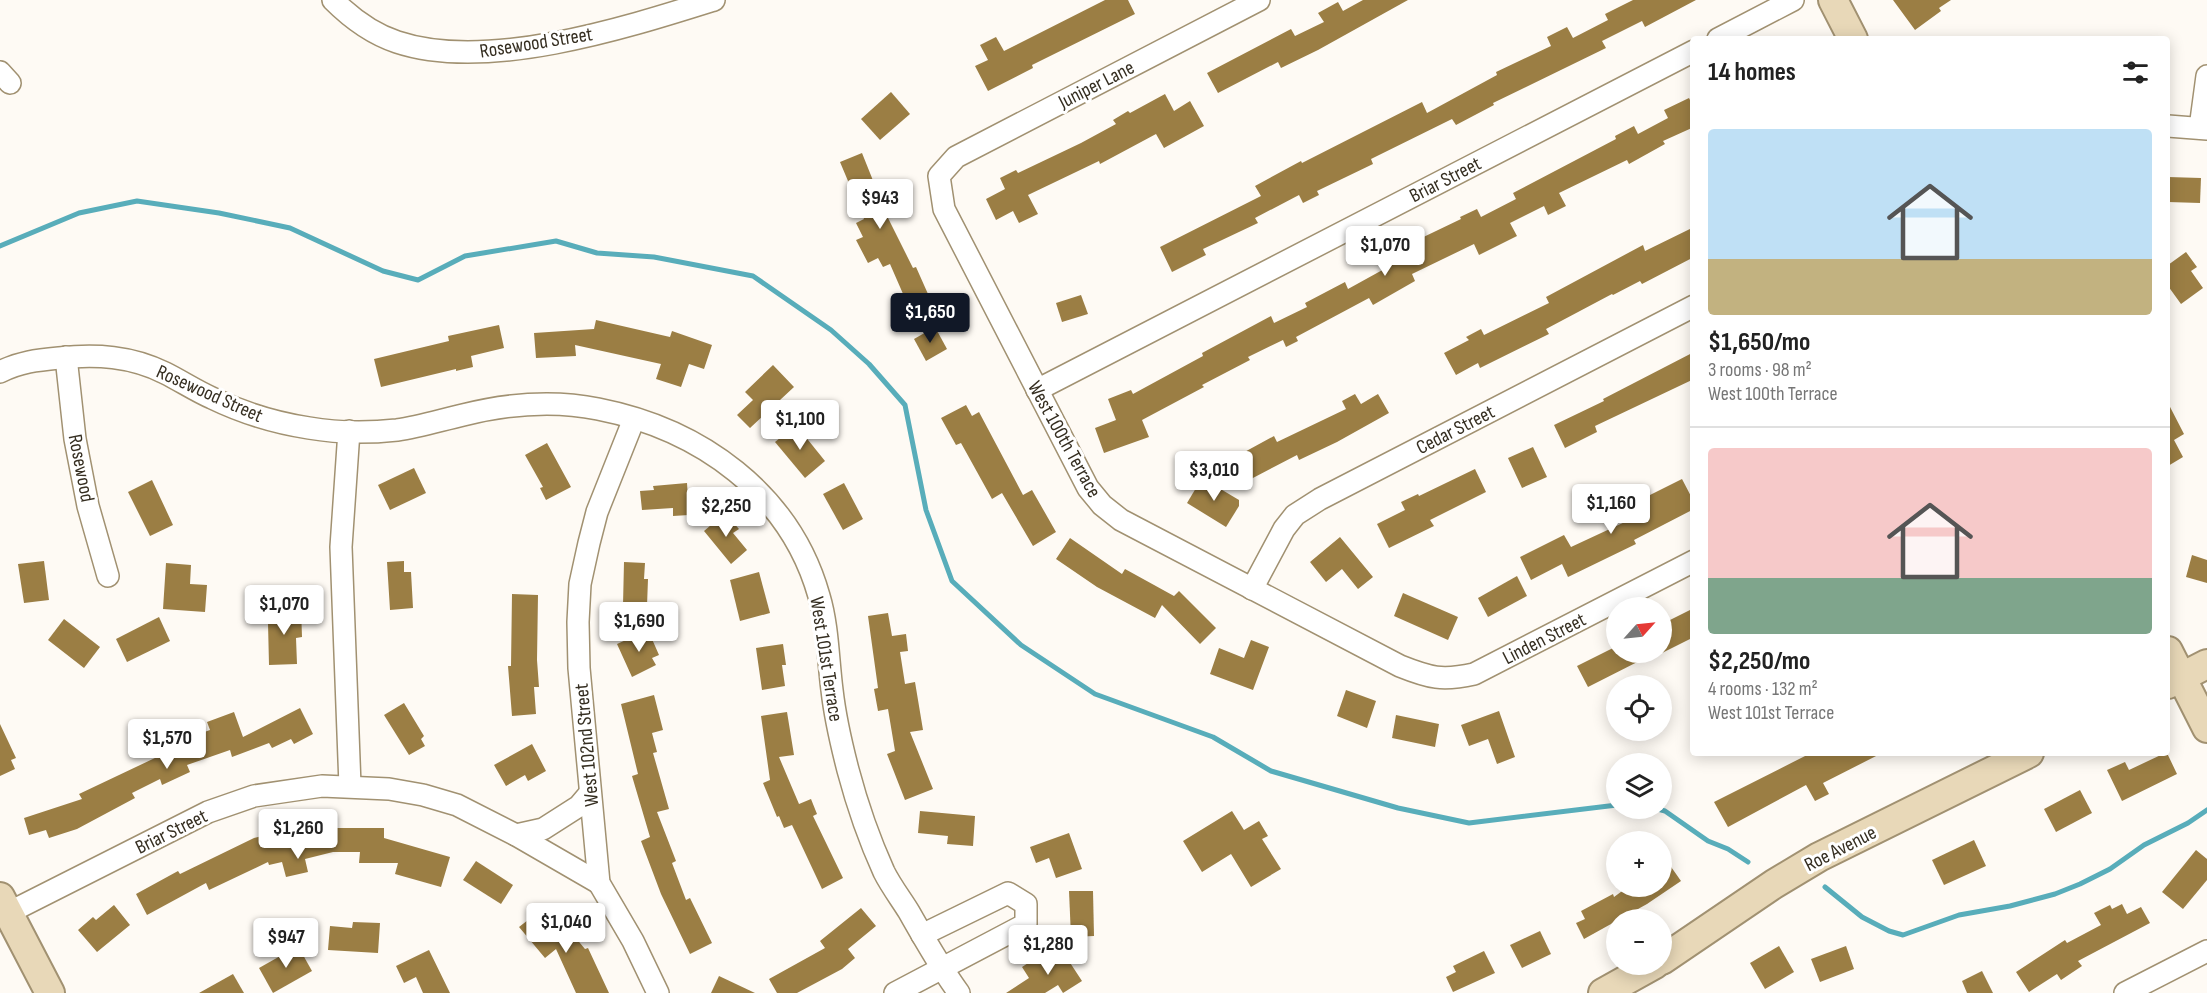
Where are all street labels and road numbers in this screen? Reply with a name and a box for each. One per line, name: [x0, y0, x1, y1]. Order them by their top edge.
street label: Rosewood Street: [478, 22, 594, 64]
street label: Juniper Lane: [1054, 56, 1138, 115]
street label: Briar Street: [1406, 152, 1485, 208]
street label: Rosewood Street: [153, 360, 267, 428]
street label: West 100th Terrace: [1022, 377, 1106, 502]
street label: Cedar Street: [1412, 400, 1499, 460]
street label: Rosewood: [63, 432, 99, 504]
street label: West 101st Terrace: [804, 595, 848, 723]
street label: Linden Street: [1499, 608, 1590, 670]
street label: West 102nd Street: [570, 682, 604, 808]
street label: Briar Street: [131, 804, 211, 860]
street label: Roe Avenue: [1801, 821, 1880, 877]

